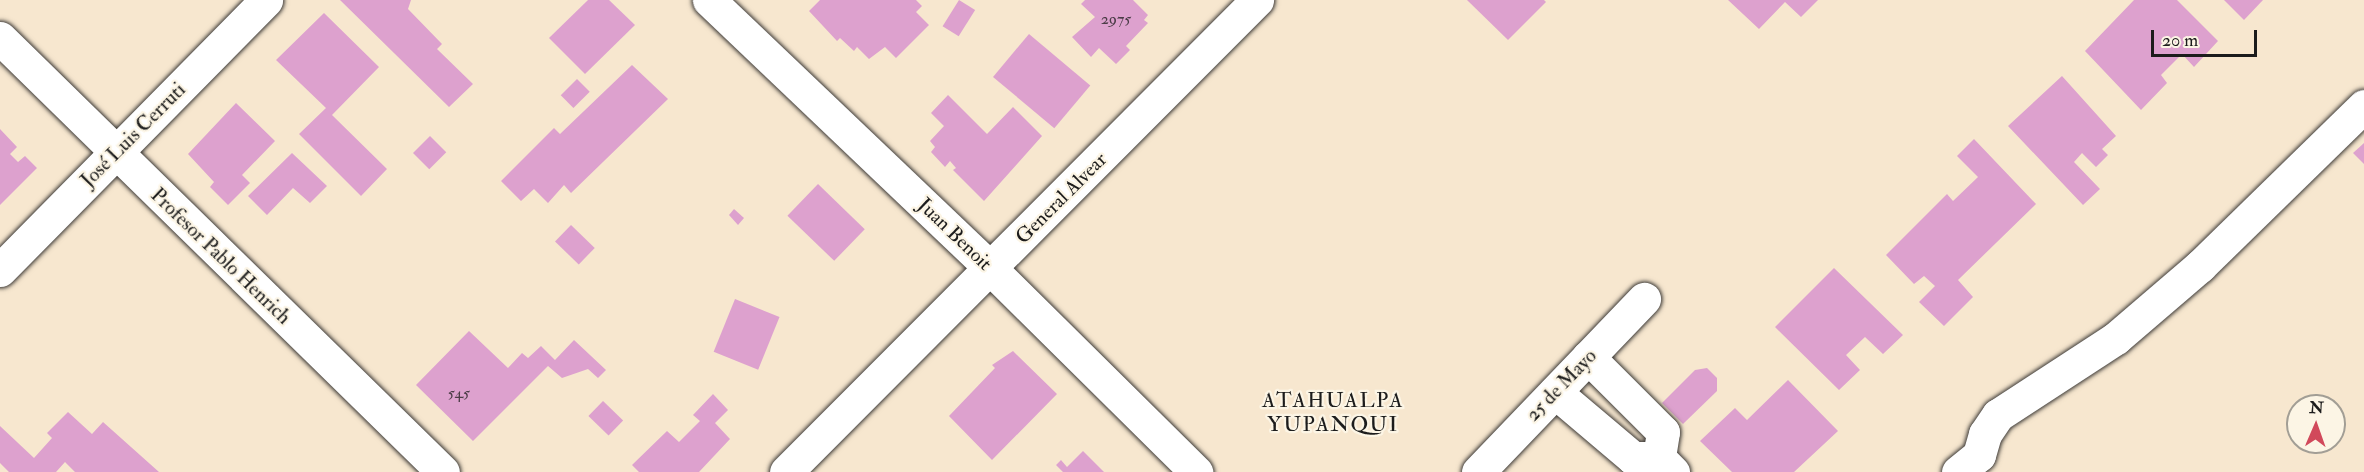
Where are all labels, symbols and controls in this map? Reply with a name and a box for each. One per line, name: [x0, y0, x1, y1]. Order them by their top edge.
house number: 2975: [1101, 9, 1131, 29]
scale bar: [2154, 18, 2260, 56]
text: 20 m: [2162, 29, 2198, 52]
street label: José Luis Cerruti: [76, 78, 190, 192]
street label: General Alvear: [1010, 147, 1112, 249]
street label: Profesor Pablo Henrich: [146, 183, 296, 329]
street label: Juan Benoit: [913, 193, 997, 275]
street label: 25 de Mayo: [1521, 344, 1601, 426]
house number: 545: [448, 383, 470, 403]
district label: ATAHUALPA YUPANQUI: [1262, 388, 1404, 438]
north arrow: [2286, 394, 2346, 454]
text: N: [2309, 398, 2324, 418]

